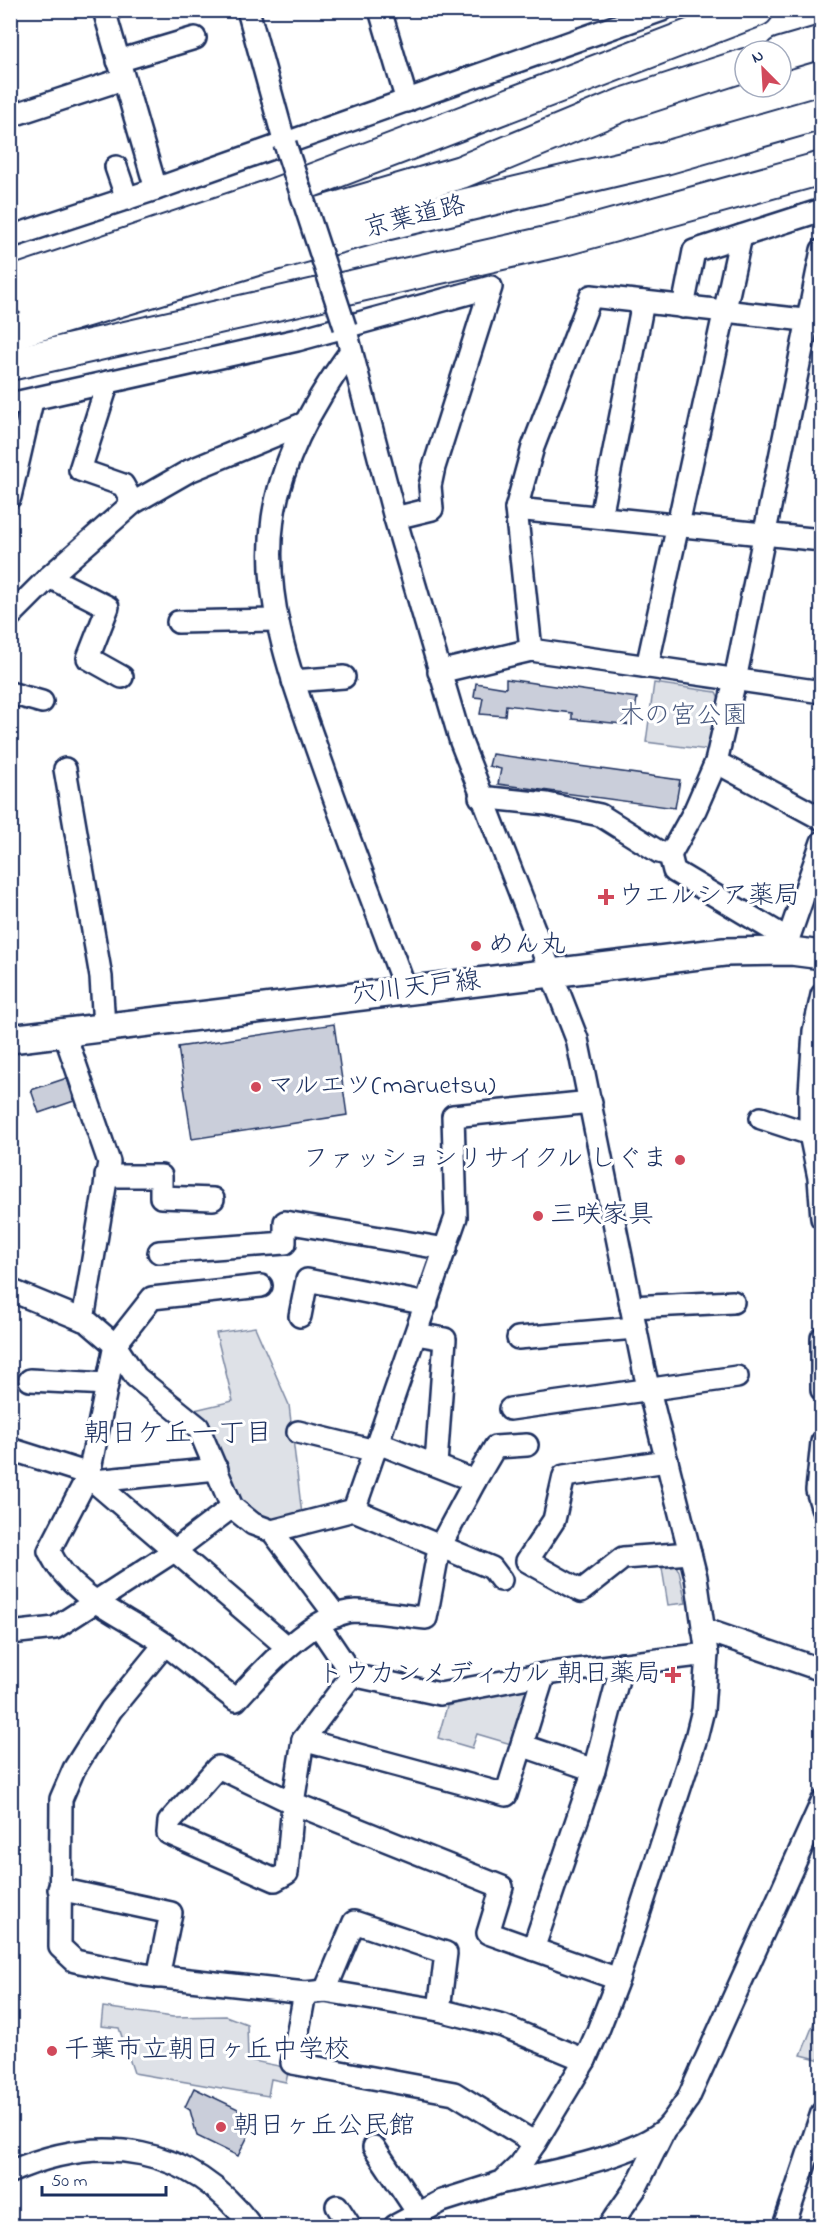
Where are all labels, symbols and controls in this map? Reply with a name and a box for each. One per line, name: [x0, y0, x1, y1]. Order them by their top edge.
north arrow: [733, 39, 793, 99]
text: N: [748, 44, 768, 70]
street label: 京葉道路: [360, 187, 470, 249]
park label: 木の宮公園: [618, 698, 748, 736]
place label: ウエルシア薬局: [618, 878, 800, 916]
marker: ウエルシア薬局: [599, 890, 613, 904]
place label: めん丸: [488, 927, 566, 965]
marker: めん丸: [469, 939, 483, 953]
street label: 穴川天戸線: [349, 962, 483, 1016]
place label: マルエツ(maruetsu): [268, 1068, 496, 1106]
marker: マルエツ(maruetsu): [249, 1080, 263, 1094]
place label: ファッションリサイクル しぐま: [303, 1141, 668, 1179]
marker: ファッションリサイクル しぐま: [673, 1153, 687, 1167]
place label: 三咲家具: [550, 1197, 654, 1235]
marker: 三咲家具: [531, 1209, 545, 1223]
district label: 朝日ケ丘一丁目: [84, 1415, 273, 1454]
place label: トウカンメディカル 朝日薬局: [318, 1656, 661, 1694]
marker: トウカンメディカル 朝日薬局: [666, 1668, 680, 1682]
place label: 千葉市立朝日ヶ丘中学校: [64, 2032, 350, 2070]
marker: 千葉市立朝日ヶ丘中学校: [45, 2044, 59, 2058]
place label: 朝日ヶ丘公民館: [233, 2108, 415, 2146]
marker: 朝日ヶ丘公民館: [214, 2120, 228, 2134]
scale bar: [42, 2159, 166, 2197]
text: 50 m: [51, 2169, 88, 2195]

